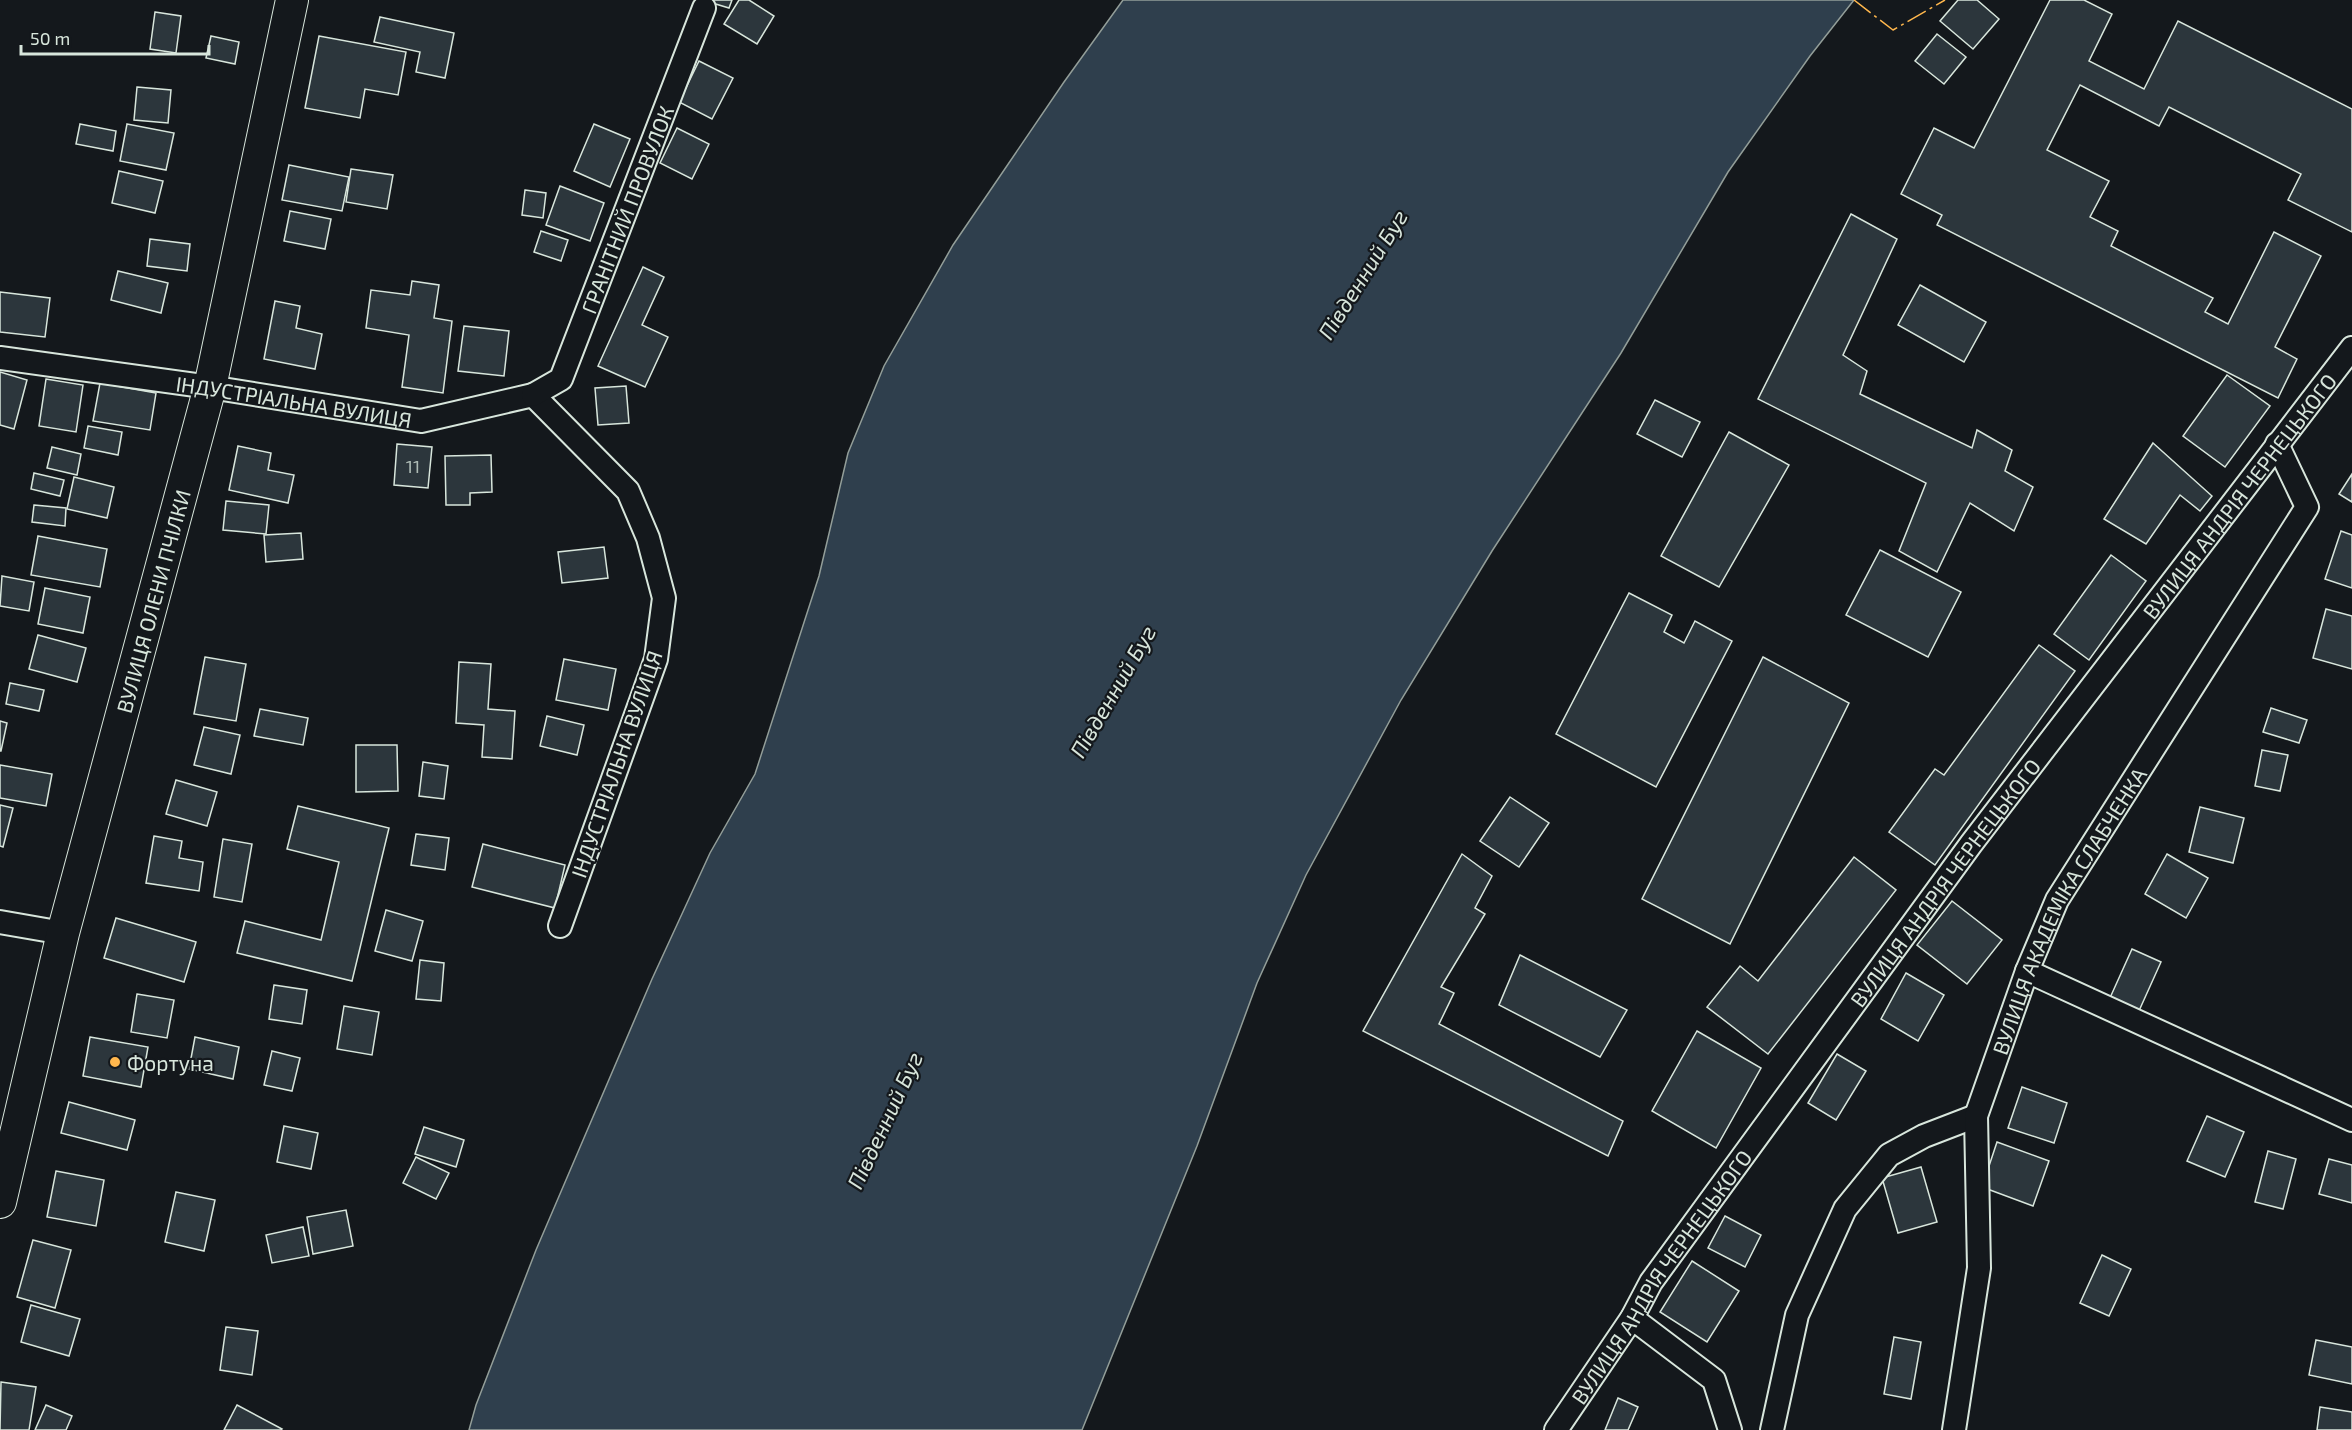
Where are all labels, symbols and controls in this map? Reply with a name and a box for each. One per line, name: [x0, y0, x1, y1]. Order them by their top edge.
scale bar: [21, 18, 208, 56]
text: 50 m: [30, 27, 70, 49]
street label: ГРАНІТНИЙ ПРОВУЛОК: [575, 102, 678, 317]
water label: Південний Буг: [1312, 204, 1412, 344]
street label: ВУЛИЦЯ АНДРІЯ ЧЕРНЕЦЬКОГО: [2137, 368, 2341, 623]
street label: ІНДУСТРІАЛЬНА ВУЛИЦЯ: [174, 370, 414, 432]
house number: 11: [406, 455, 420, 477]
street label: ВУЛИЦЯ ОЛЕНИ ПЧІЛКИ: [110, 487, 194, 715]
water label: Південний Буг: [1064, 620, 1160, 762]
street label: ІНДУСТРІАЛЬНА ВУЛИЦЯ: [565, 647, 667, 881]
street label: ВУЛИЦЯ АНДРІЯ ЧЕРНЕЦЬКОГО: [1844, 753, 2045, 1011]
street label: ВУЛИЦЯ АКАДЕМІКА СЛАБЧЕНКА: [1986, 763, 2151, 1058]
water label: Південний Буг: [841, 1047, 927, 1193]
place label: Фортуна: [127, 1050, 214, 1076]
marker: Фортуна: [108, 1055, 122, 1069]
street label: ВУЛИЦЯ АНДРІЯ ЧЕРНЕЦЬКОГО: [1565, 1144, 1756, 1408]

